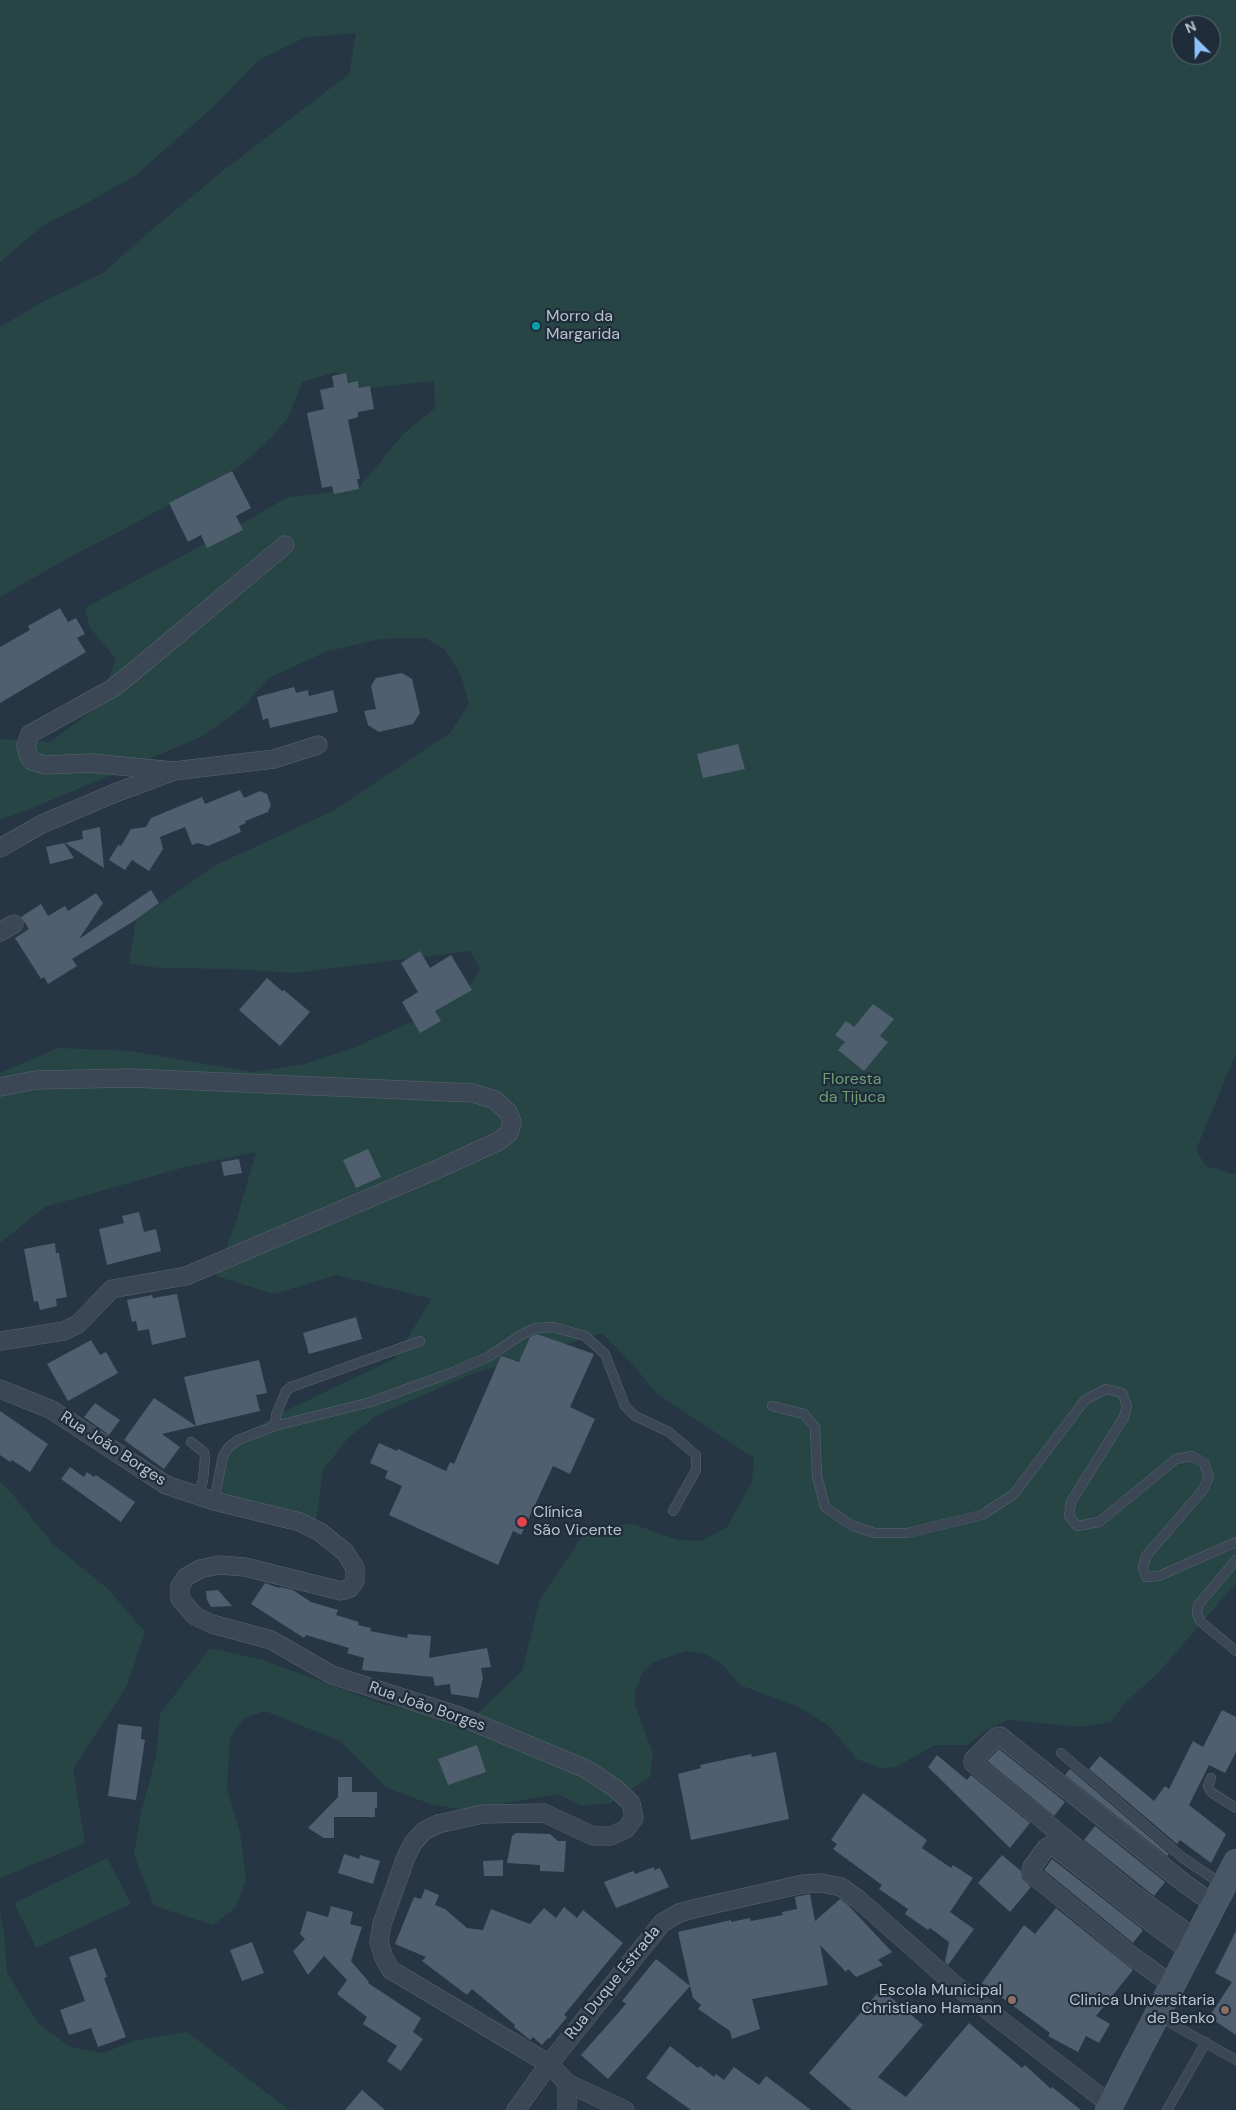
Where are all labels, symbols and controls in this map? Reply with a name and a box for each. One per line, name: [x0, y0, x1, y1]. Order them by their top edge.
north arrow: [1171, 15, 1221, 65]
text: N: [1182, 17, 1199, 37]
place label: Morro da Margarida: [546, 307, 620, 345]
marker: Morro da Margarida: [530, 320, 542, 332]
park label: Floresta da Tijuca: [819, 1070, 885, 1108]
street label: Rua João Borges: [57, 1408, 169, 1490]
place label: Clínica São Vicente: [533, 1503, 622, 1541]
marker: Clínica São Vicente: [515, 1515, 529, 1529]
street label: Rua João Borges: [366, 1678, 488, 1736]
street label: Rua Duque Estrada: [561, 1922, 665, 2044]
place label: Escola Municipal Christiano Hamann: [861, 1981, 1002, 2019]
place label: Clinica Universitaria de Benko: [1069, 1991, 1215, 2029]
marker: Escola Municipal Christiano Hamann: [1006, 1994, 1018, 2006]
marker: Clinica Universitaria de Benko: [1219, 2004, 1231, 2016]

